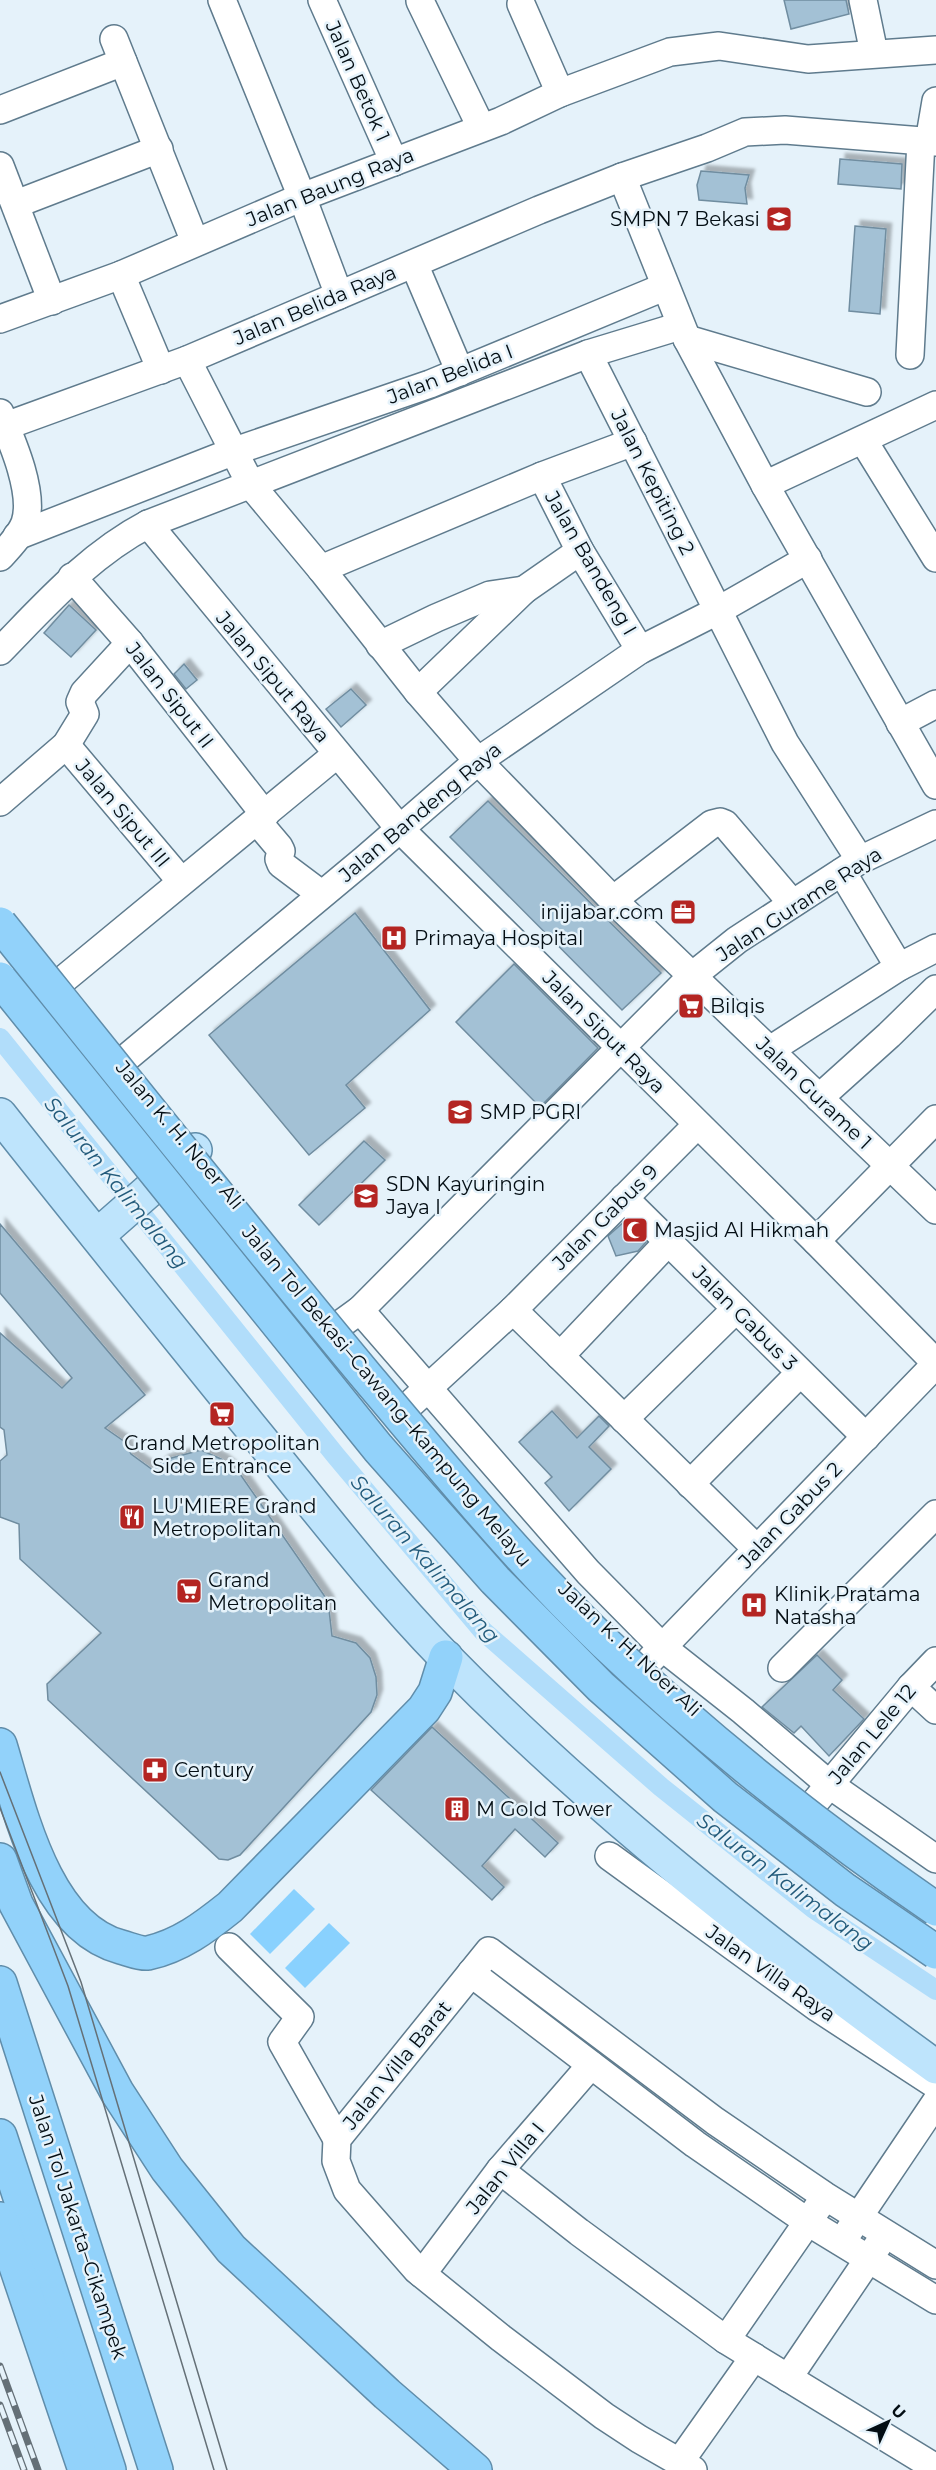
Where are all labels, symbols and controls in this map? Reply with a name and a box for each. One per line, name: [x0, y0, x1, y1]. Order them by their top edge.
street label: Jalan Betok 1: [320, 16, 395, 145]
street label: Jalan Baung Raya: [242, 142, 417, 232]
school or university icon: SMPN 7 Bekasi: [764, 204, 794, 234]
place label: SMPN 7 Bekasi: [610, 207, 760, 231]
street label: Jalan Belida Raya: [229, 260, 400, 350]
street label: Jalan Belida I: [383, 339, 516, 409]
street label: Jalan Kepiting 2: [606, 405, 700, 559]
street label: Jalan Bandeng I: [540, 486, 642, 639]
street label: Jalan Siput Raya: [211, 606, 335, 747]
street label: Jalan Siput II: [121, 636, 219, 753]
street label: Jalan Bandeng Raya: [333, 737, 506, 887]
street label: Jalan Siput III: [70, 753, 175, 872]
street label: Jalan Gurame Raya: [711, 842, 886, 967]
office icon: inijabar.com: [668, 897, 698, 927]
place label: inijabar.com: [541, 900, 664, 924]
hospital icon: Primaya Hospital: [379, 923, 409, 953]
place label: Primaya Hospital: [414, 926, 584, 950]
street label: Jalan Siput Raya: [537, 965, 670, 1098]
supermarket icon: Bilqis: [676, 991, 706, 1021]
place label: Bilqis: [710, 994, 765, 1018]
street label: Jalan Gurame 1: [750, 1031, 877, 1154]
street label: Jalan K. H. Noer Ali: [110, 1055, 249, 1214]
water label: Saluran Kalimalang: [39, 1092, 193, 1274]
school or university icon: SMP PGRI: [445, 1097, 475, 1127]
place label: SMP PGRI: [480, 1100, 581, 1124]
street label: Jalan Gabus 9: [547, 1159, 663, 1275]
place label: SDN Kayuringin Jaya I: [385, 1172, 545, 1219]
school or university icon: SDN Kayuringin Jaya I: [351, 1181, 381, 1211]
mosque icon: Masjid Al Hikmah: [620, 1215, 650, 1245]
place label: Masjid Al Hikmah: [654, 1218, 829, 1242]
street label: Jalan Tol Bekasi–Cawang–Kampung Melayu: [236, 1220, 537, 1571]
street label: Jalan Gabus 3: [687, 1260, 802, 1375]
supermarket icon: Grand Metropolitan Side Entrance: [207, 1399, 237, 1429]
place label: Grand Metropolitan Side Entrance: [124, 1431, 320, 1478]
street label: Jalan Gabus 2: [733, 1457, 847, 1574]
water label: Saluran Kalimalang: [346, 1470, 505, 1648]
place label: LU'MIERE Grand Metropolitan: [152, 1494, 317, 1541]
restaurant icon: LU'MIERE Grand Metropolitan: [117, 1502, 147, 1532]
place label: Grand Metropolitan: [208, 1568, 337, 1615]
supermarket icon: Grand Metropolitan: [174, 1576, 204, 1606]
street label: Jalan K. H. Noer Ali: [553, 1576, 706, 1721]
place label: Klinik Pratama Natasha: [774, 1582, 921, 1629]
hospital icon: Klinik Pratama Natasha: [739, 1590, 769, 1620]
street label: Jalan Lele 12: [823, 1679, 921, 1789]
pharmacy icon: Century: [140, 1755, 170, 1785]
place label: Century: [174, 1758, 254, 1782]
building icon: M Gold Tower: [442, 1794, 472, 1824]
place label: M Gold Tower: [476, 1797, 613, 1821]
water label: Saluran Kalimalang: [692, 1807, 878, 1956]
street label: Jalan Villa Raya: [701, 1919, 840, 2027]
street label: Jalan Villa Barat: [337, 1996, 456, 2135]
street label: Jalan Tol Jakarta–Cikampek: [24, 2091, 132, 2362]
street label: Jalan Villa I: [460, 2117, 549, 2219]
north arrow: [858, 2392, 918, 2452]
text: U: [887, 2401, 909, 2423]

